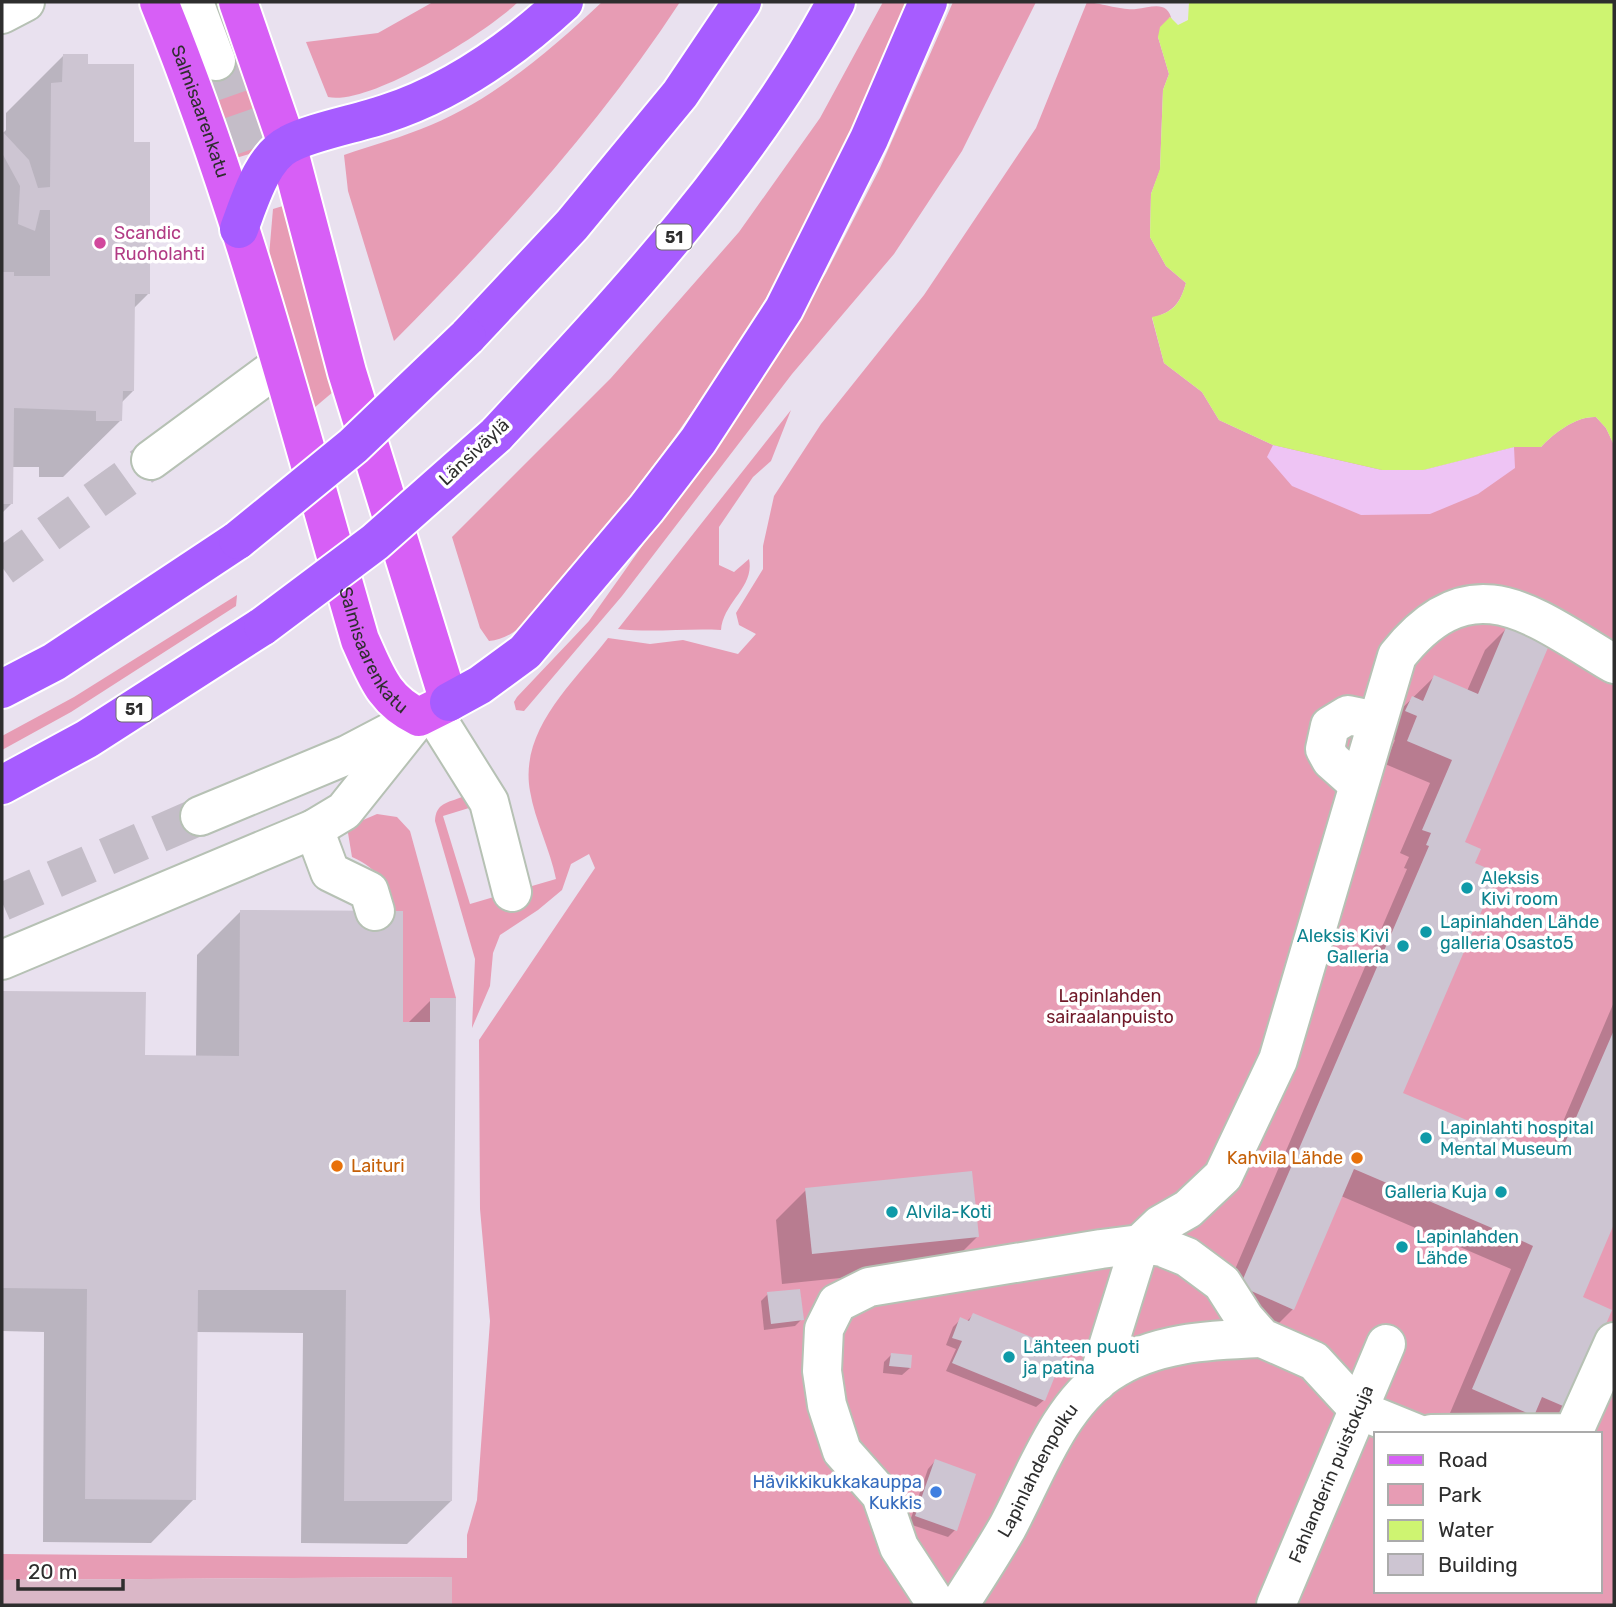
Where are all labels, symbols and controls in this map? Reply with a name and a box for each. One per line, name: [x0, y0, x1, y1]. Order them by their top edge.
street label: Salmisaarenkatu: [166, 42, 234, 181]
place label: Scandic Ruoholahti: [114, 222, 205, 265]
road number: 51: [656, 224, 692, 249]
marker: Scandic Ruoholahti: [92, 235, 108, 251]
street label: Länsiväylä: [434, 414, 514, 490]
street label: Salmisaarenkatu: [334, 584, 412, 718]
road number: 51: [116, 696, 152, 722]
place label: Aleksis Kivi room: [1481, 867, 1558, 910]
marker: Aleksis Kivi room: [1459, 880, 1475, 896]
place label: Lapinlahden Lähde galleria Osasto5: [1440, 911, 1599, 954]
marker: Lapinlahden Lähde galleria Osasto5: [1418, 924, 1434, 940]
place label: Aleksis Kivi Galleria: [1297, 925, 1389, 968]
marker: Aleksis Kivi Galleria: [1395, 938, 1411, 954]
park label: Lapinlahden sairaalanpuisto: [1046, 985, 1174, 1028]
place label: Lapinlahti hospital Mental Museum: [1440, 1117, 1594, 1160]
marker: Lapinlahti hospital Mental Museum: [1418, 1130, 1434, 1146]
place label: Kahvila Lähde: [1227, 1147, 1343, 1169]
marker: Kahvila Lähde: [1349, 1150, 1365, 1166]
place label: Laituri: [351, 1155, 405, 1177]
marker: Laituri: [329, 1158, 345, 1174]
place label: Galleria Kuja: [1385, 1181, 1487, 1203]
marker: Galleria Kuja: [1493, 1184, 1509, 1200]
place label: Alvila-Koti: [906, 1201, 992, 1223]
marker: Alvila-Koti: [884, 1204, 900, 1220]
place label: Lapinlahden Lähde: [1416, 1226, 1519, 1269]
marker: Lapinlahden Lähde: [1394, 1239, 1410, 1255]
place label: Lähteen puoti ja patina: [1022, 1336, 1140, 1379]
marker: Lähteen puoti ja patina: [1001, 1349, 1017, 1365]
street label: Fahlanderin puistokuja: [1284, 1382, 1378, 1566]
street label: Lapinlahdenpolku: [993, 1399, 1083, 1541]
legend: [1374, 1432, 1602, 1593]
text: Road: [1438, 1447, 1488, 1472]
place label: Hävikkikukkakauppa Kukkis: [752, 1471, 922, 1514]
text: Park: [1438, 1482, 1482, 1507]
marker: Hävikkikukkakauppa Kukkis: [928, 1484, 944, 1500]
text: Water: [1438, 1517, 1494, 1542]
scale bar: [18, 1548, 122, 1592]
text: Building: [1438, 1552, 1518, 1577]
text: 20 m: [28, 1559, 77, 1584]

